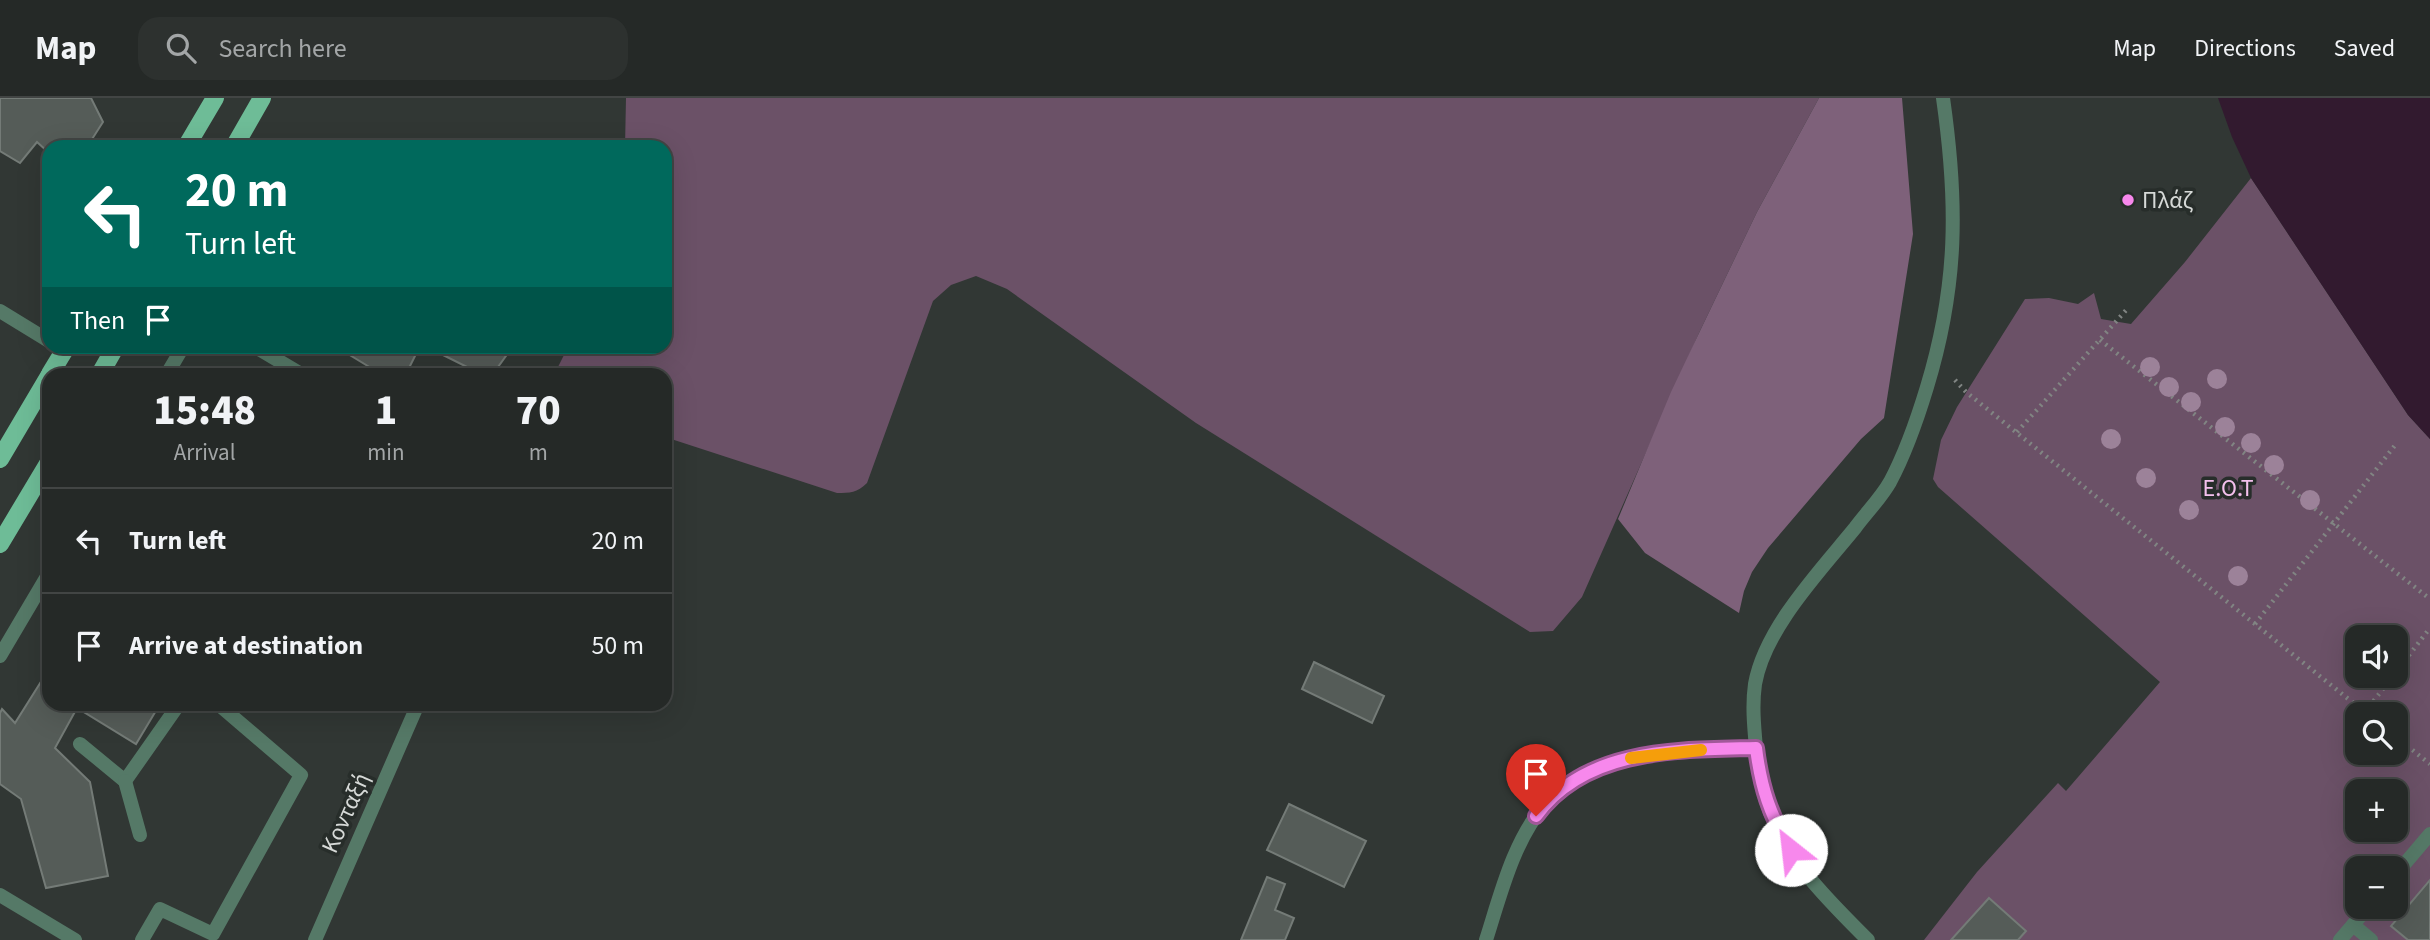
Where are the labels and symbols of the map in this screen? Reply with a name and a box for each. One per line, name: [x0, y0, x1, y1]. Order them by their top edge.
place label: Πλάζ: [2142, 183, 2193, 218]
marker: Πλάζ: [2120, 192, 2136, 208]
park label: E.O.T: [2202, 471, 2254, 506]
pin: [1506, 744, 1566, 816]
street label: Κονταξή: [313, 767, 379, 859]
position arrow: [1754, 813, 1828, 887]

